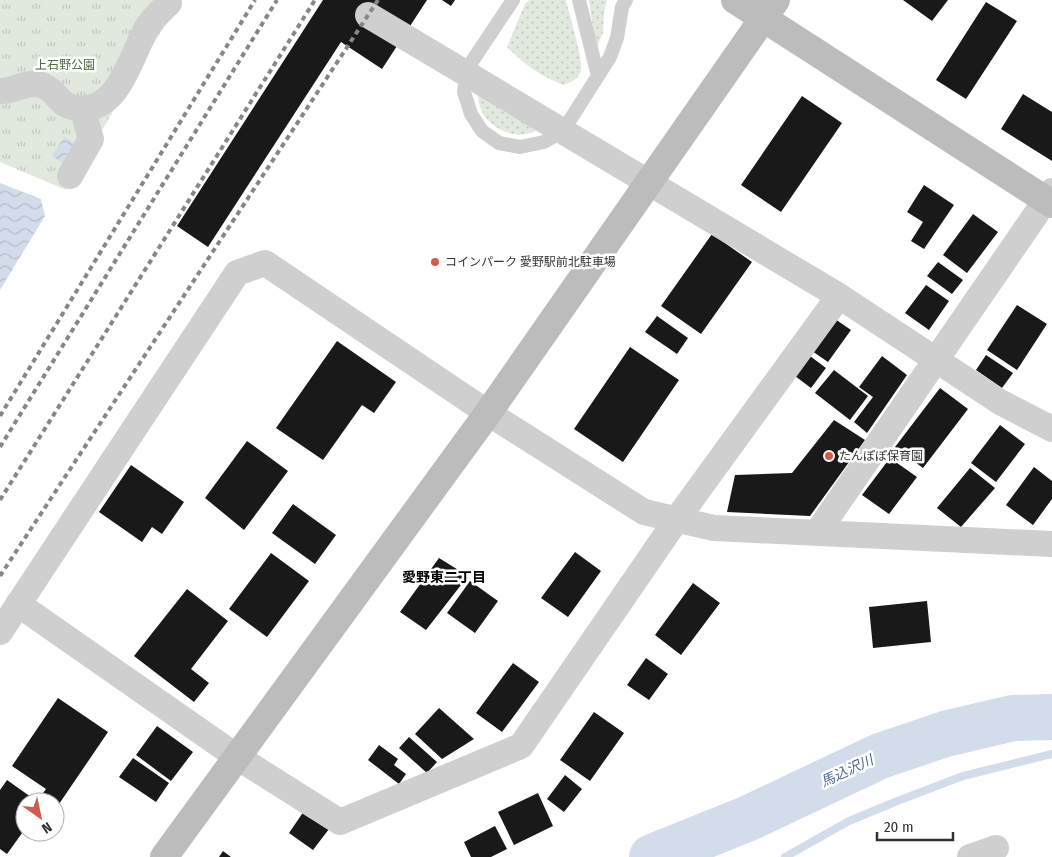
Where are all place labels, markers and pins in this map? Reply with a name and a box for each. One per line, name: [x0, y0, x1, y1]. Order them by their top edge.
place label: コインパーク 愛野駅前北駐車場: [445, 255, 616, 269]
marker: コインパーク 愛野駅前北駐車場: [429, 256, 441, 268]
place label: たんぽぽ保育園: [839, 449, 923, 463]
marker: たんぽぽ保育園: [823, 450, 835, 462]

